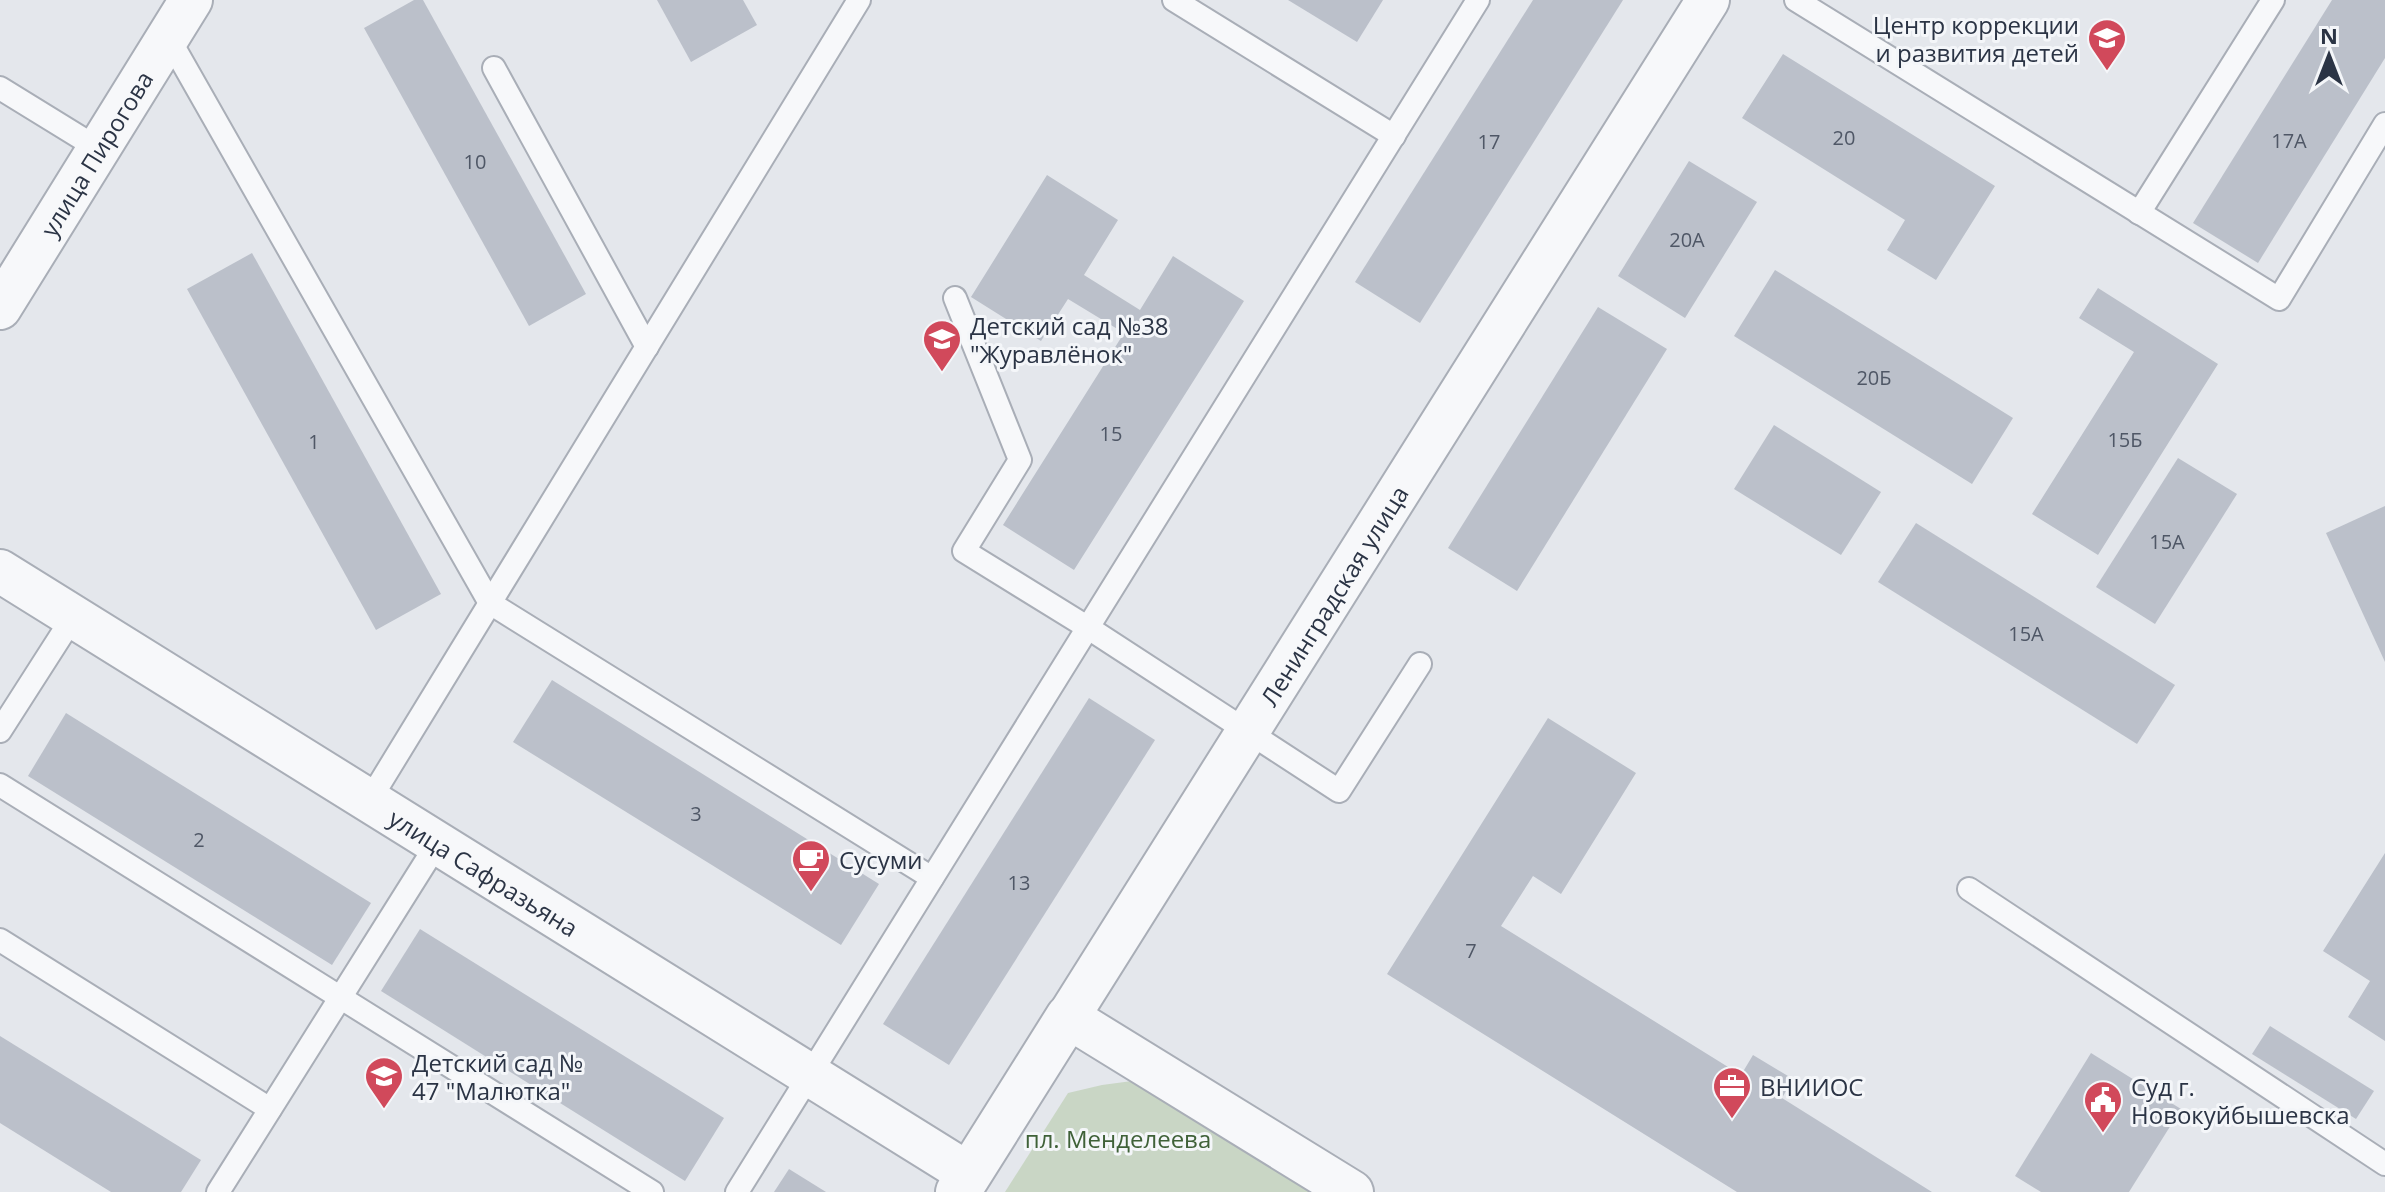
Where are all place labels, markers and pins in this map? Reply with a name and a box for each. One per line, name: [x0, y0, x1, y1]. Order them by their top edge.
place label: Центр коррекции и развития детей: [1873, 8, 2079, 69]
school or university icon: Центр коррекции и развития детей: [2086, 17, 2128, 72]
place label: Детский сад №38 "Журавлёнок": [970, 309, 1169, 370]
school or university icon: Детский сад №38 "Журавлёнок": [921, 318, 963, 373]
cafe icon: Сусуми: [790, 838, 832, 893]
place label: Сусуми: [839, 843, 923, 876]
place label: Детский сад № 47 "Малютка": [412, 1046, 583, 1107]
school or university icon: Детский сад № 47 "Малютка": [363, 1055, 405, 1110]
office icon: ВНИИОС: [1711, 1065, 1753, 1120]
place label: ВНИИОС: [1760, 1070, 1863, 1103]
place label: Суд г. Новокуйбышевска: [2131, 1070, 2350, 1131]
public building icon: Суд г. Новокуйбышевска: [2082, 1079, 2124, 1134]

